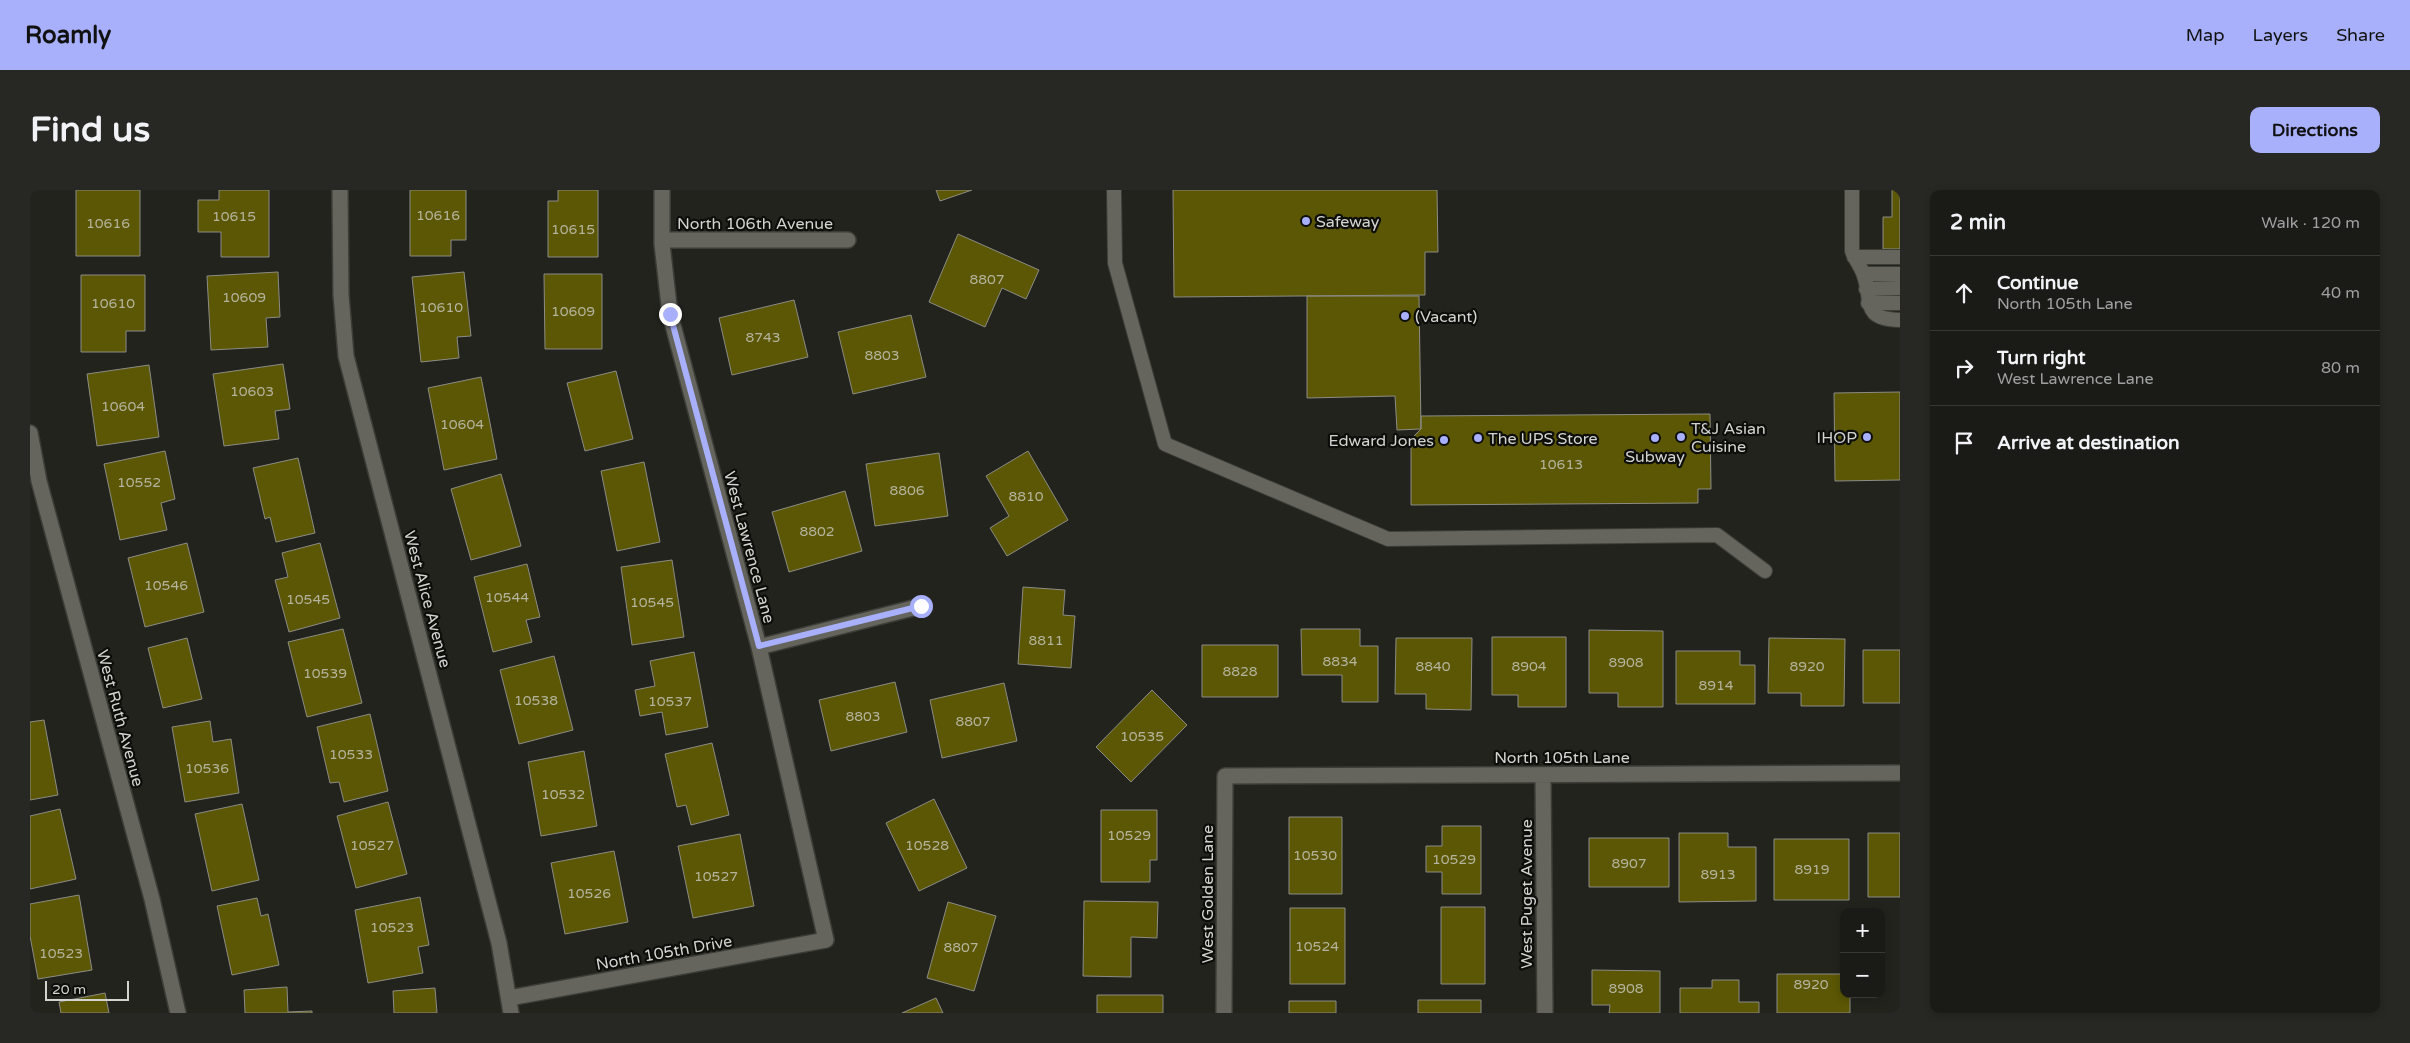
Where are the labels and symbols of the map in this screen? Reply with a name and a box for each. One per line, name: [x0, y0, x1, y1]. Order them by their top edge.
house number: 10616: [416, 207, 460, 224]
house number: 10615: [212, 208, 256, 225]
place label: Safeway: [1316, 212, 1380, 232]
street label: North 106th Avenue: [677, 214, 833, 234]
house number: 10616: [86, 215, 130, 232]
marker: Safeway: [1300, 215, 1312, 227]
house number: 10615: [551, 221, 595, 238]
house number: 8807: [969, 271, 1005, 288]
house number: 10609: [222, 289, 266, 306]
house number: 10610: [91, 295, 135, 312]
house number: 10610: [419, 299, 463, 316]
house number: 10609: [551, 303, 595, 320]
route end: [659, 303, 682, 326]
place label: (Vacant): [1415, 307, 1477, 327]
marker: (Vacant): [1399, 310, 1411, 322]
house number: 8743: [745, 329, 781, 346]
house number: 8803: [864, 347, 900, 364]
house number: 10603: [230, 383, 274, 400]
house number: 10604: [101, 398, 145, 415]
house number: 10604: [440, 416, 484, 433]
place label: T&J Asian Cuisine: [1691, 419, 1766, 457]
place label: IHOP: [1817, 428, 1857, 448]
place label: The UPS Store: [1488, 429, 1598, 449]
place label: Edward Jones: [1329, 431, 1434, 451]
marker: T&J Asian Cuisine: [1675, 431, 1687, 443]
marker: IHOP: [1861, 431, 1873, 443]
marker: The UPS Store: [1472, 432, 1484, 444]
marker: Subway: [1649, 432, 1661, 444]
marker: Edward Jones: [1438, 434, 1450, 446]
place label: Subway: [1625, 447, 1685, 467]
house number: 10613: [1539, 456, 1583, 473]
street label: West Lawrence Lane: [719, 469, 779, 625]
house number: 10552: [117, 474, 161, 491]
house number: 8806: [889, 482, 925, 499]
house number: 8810: [1008, 488, 1044, 505]
house number: 8802: [799, 523, 835, 540]
street label: West Alice Avenue: [399, 528, 455, 670]
house number: 10546: [144, 577, 188, 594]
house number: 10544: [485, 589, 529, 606]
house number: 10545: [286, 591, 330, 608]
house number: 10545: [630, 594, 674, 611]
route start: [910, 595, 933, 618]
house number: 8811: [1028, 632, 1064, 649]
street label: West Ruth Avenue: [92, 648, 148, 789]
house number: 8834: [1322, 653, 1358, 670]
house number: 8908: [1608, 654, 1644, 671]
house number: 8840: [1415, 658, 1451, 675]
house number: 8904: [1511, 658, 1547, 675]
house number: 8920: [1789, 658, 1825, 675]
house number: 8828: [1222, 663, 1258, 680]
house number: 10539: [303, 665, 347, 682]
house number: 8914: [1698, 677, 1734, 694]
house number: 10538: [514, 692, 558, 709]
house number: 10537: [648, 693, 692, 710]
house number: 8803: [845, 708, 881, 725]
house number: 8807: [955, 713, 991, 730]
house number: 10535: [1120, 728, 1164, 745]
house number: 10533: [329, 746, 373, 763]
street label: North 105th Lane: [1494, 748, 1630, 768]
house number: 10536: [185, 760, 229, 777]
house number: 10532: [541, 786, 585, 803]
street label: West Puget Avenue: [1517, 819, 1537, 969]
street label: West Golden Lane: [1198, 825, 1218, 963]
house number: 10529: [1107, 827, 1151, 844]
house number: 10527: [350, 837, 394, 854]
house number: 10528: [905, 837, 949, 854]
house number: 10530: [1293, 847, 1337, 864]
house number: 10529: [1432, 851, 1476, 868]
house number: 8907: [1611, 855, 1647, 872]
house number: 8919: [1794, 861, 1830, 878]
house number: 8913: [1700, 866, 1736, 883]
house number: 10527: [694, 868, 738, 885]
house number: 10526: [567, 885, 611, 902]
house number: 10523: [370, 919, 414, 936]
street label: North 105th Drive: [594, 931, 734, 975]
house number: 10524: [1295, 938, 1339, 955]
house number: 8807: [943, 939, 979, 956]
house number: 10523: [39, 945, 83, 962]
house number: 8920: [1793, 976, 1829, 993]
scale bar: [45, 978, 129, 1001]
house number: 8908: [1608, 980, 1644, 997]

